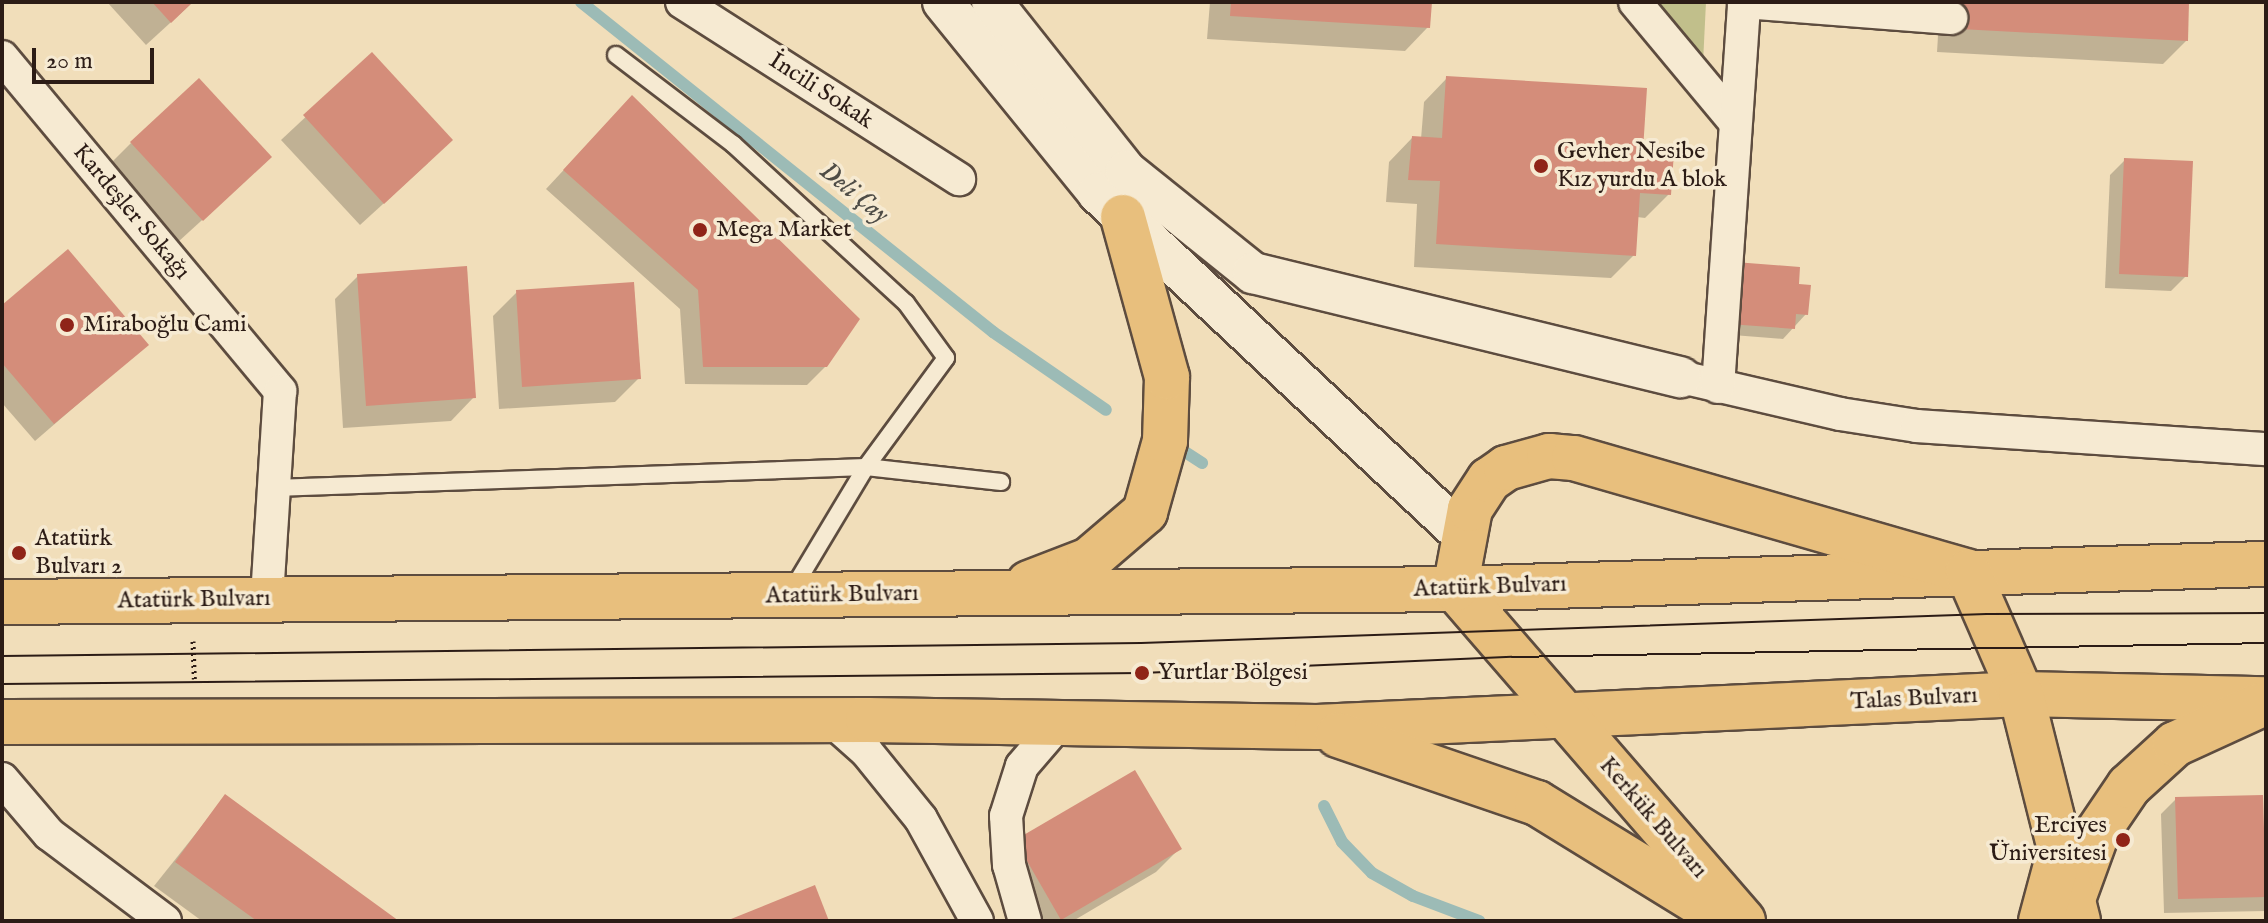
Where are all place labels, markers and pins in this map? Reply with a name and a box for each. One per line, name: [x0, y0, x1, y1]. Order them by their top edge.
place label: Gevher Nesibe Kız yurdu A blok: [1557, 138, 1727, 194]
marker: Gevher Nesibe Kız yurdu A blok: [1532, 157, 1550, 175]
place label: Mega Market: [716, 216, 852, 244]
marker: Mega Market: [691, 221, 709, 239]
place label: Miraboğlu Cami: [83, 311, 247, 339]
marker: Miraboğlu Cami: [58, 316, 76, 334]
place label: Atatürk Bulvarı 2: [35, 525, 122, 581]
marker: Atatürk Bulvarı 2: [10, 544, 28, 562]
place label: Yurtlar Bölgesi: [1158, 659, 1308, 687]
marker: Yurtlar Bölgesi: [1133, 664, 1151, 682]
place label: Erciyes Üniversitesi: [1989, 812, 2107, 868]
marker: Erciyes Üniversitesi: [2114, 831, 2132, 849]

